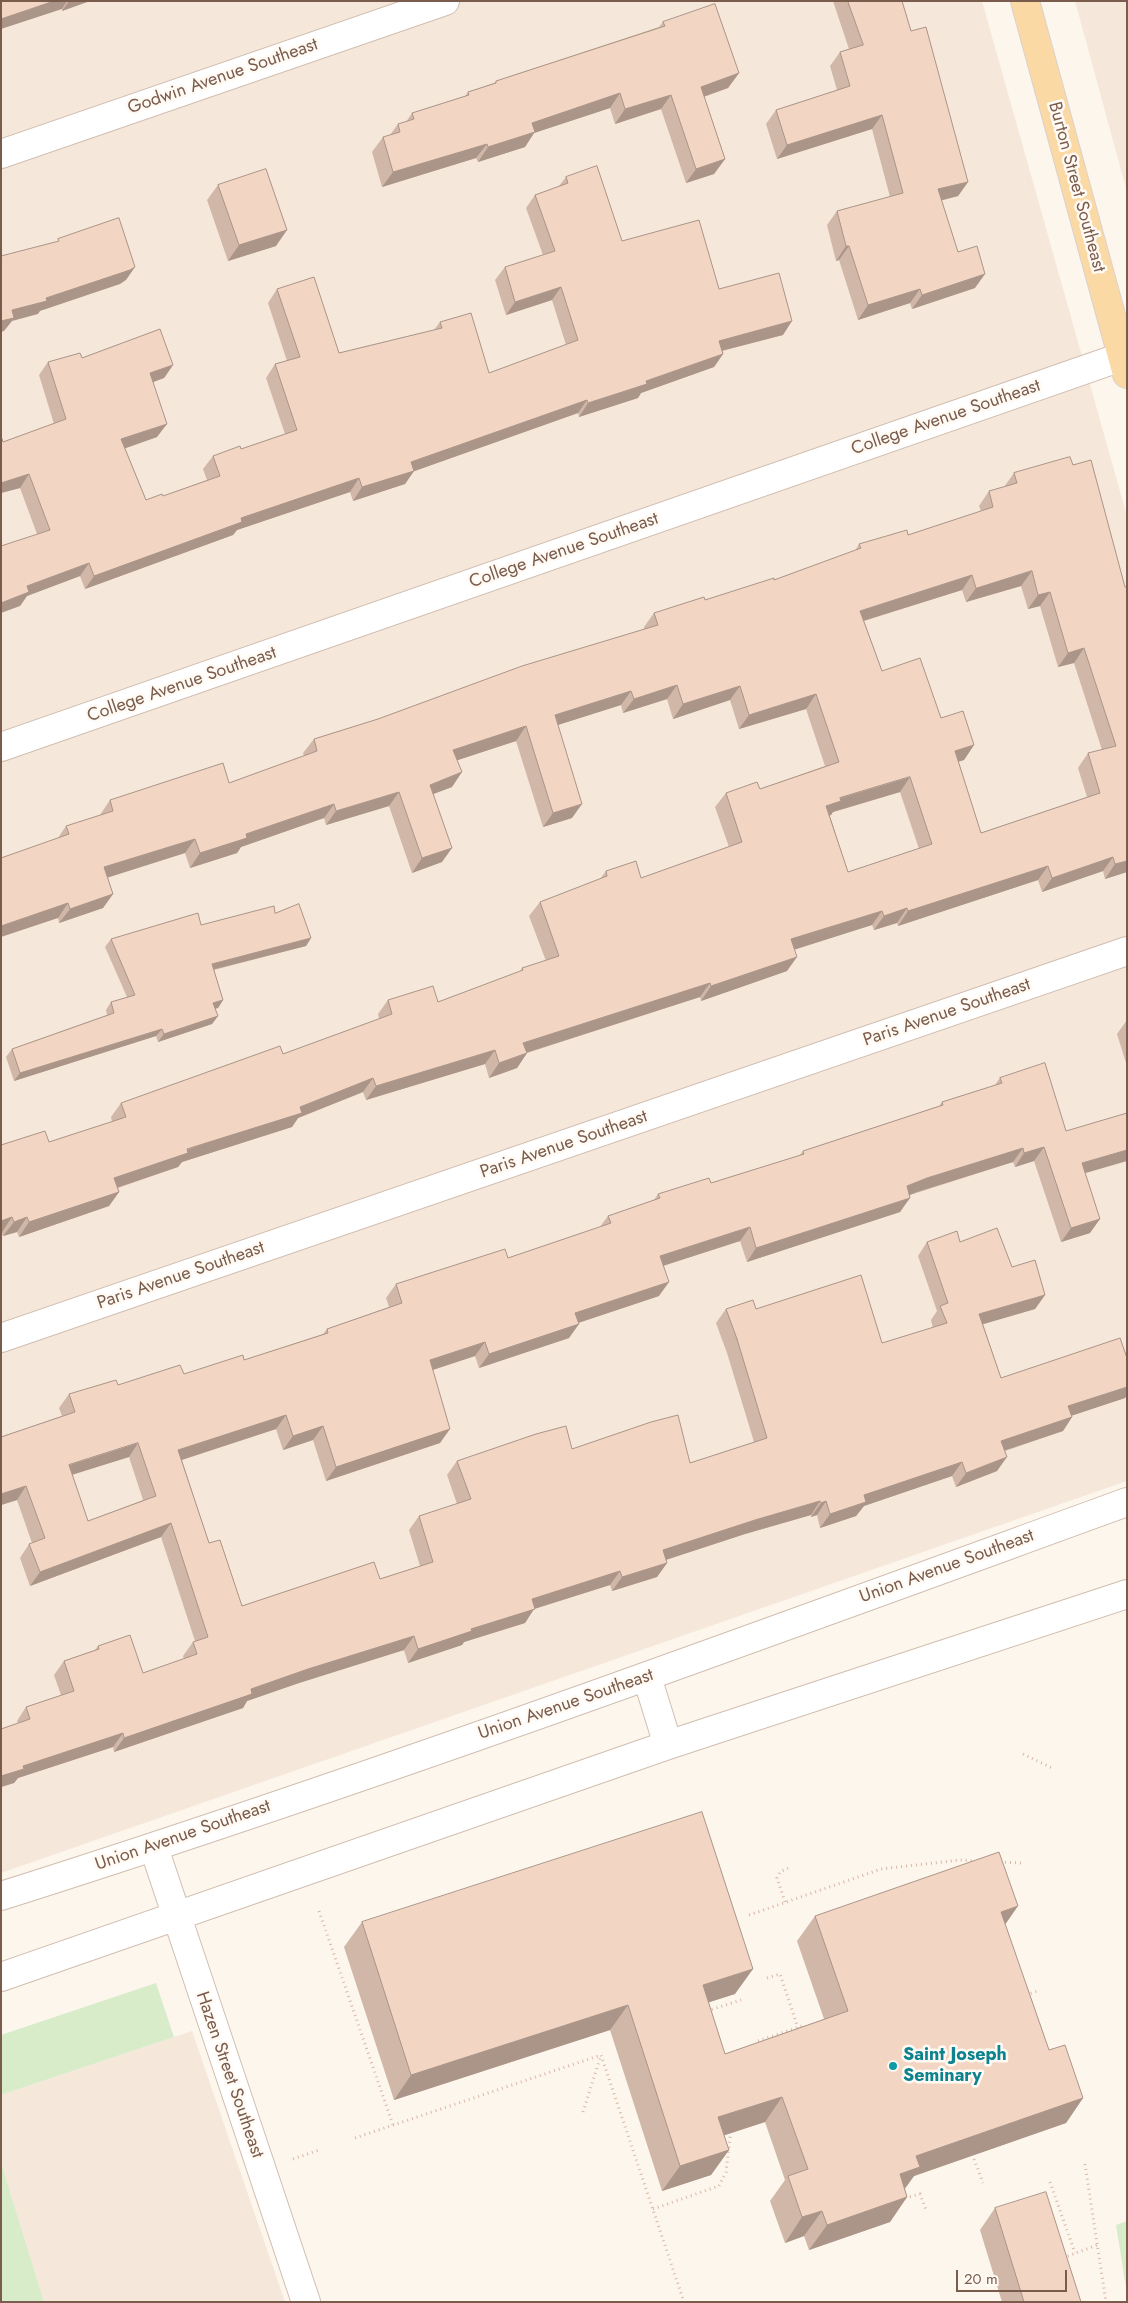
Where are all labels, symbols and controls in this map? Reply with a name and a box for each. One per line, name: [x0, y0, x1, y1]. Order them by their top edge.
street label: Godwin Avenue Southeast: [125, 34, 321, 120]
street label: Burton Street Southeast: [1043, 99, 1109, 275]
street label: College Avenue Southeast: [849, 375, 1043, 461]
street label: College Avenue Southeast: [467, 508, 661, 594]
street label: College Avenue Southeast: [85, 642, 279, 728]
street label: Paris Avenue Southeast: [861, 974, 1033, 1052]
street label: Paris Avenue Southeast: [478, 1106, 650, 1184]
street label: Paris Avenue Southeast: [95, 1237, 267, 1315]
street label: Union Avenue Southeast: [857, 1525, 1037, 1609]
street label: Union Avenue Southeast: [476, 1665, 656, 1745]
street label: Union Avenue Southeast: [93, 1796, 273, 1876]
street label: Hazen Street Southeast: [190, 1989, 268, 2161]
place label: Saint Joseph Seminary: [903, 2045, 1007, 2088]
marker: Saint Joseph Seminary: [887, 2060, 899, 2072]
scale bar: [958, 2260, 1069, 2292]
text: 20 m: [964, 2268, 998, 2290]

